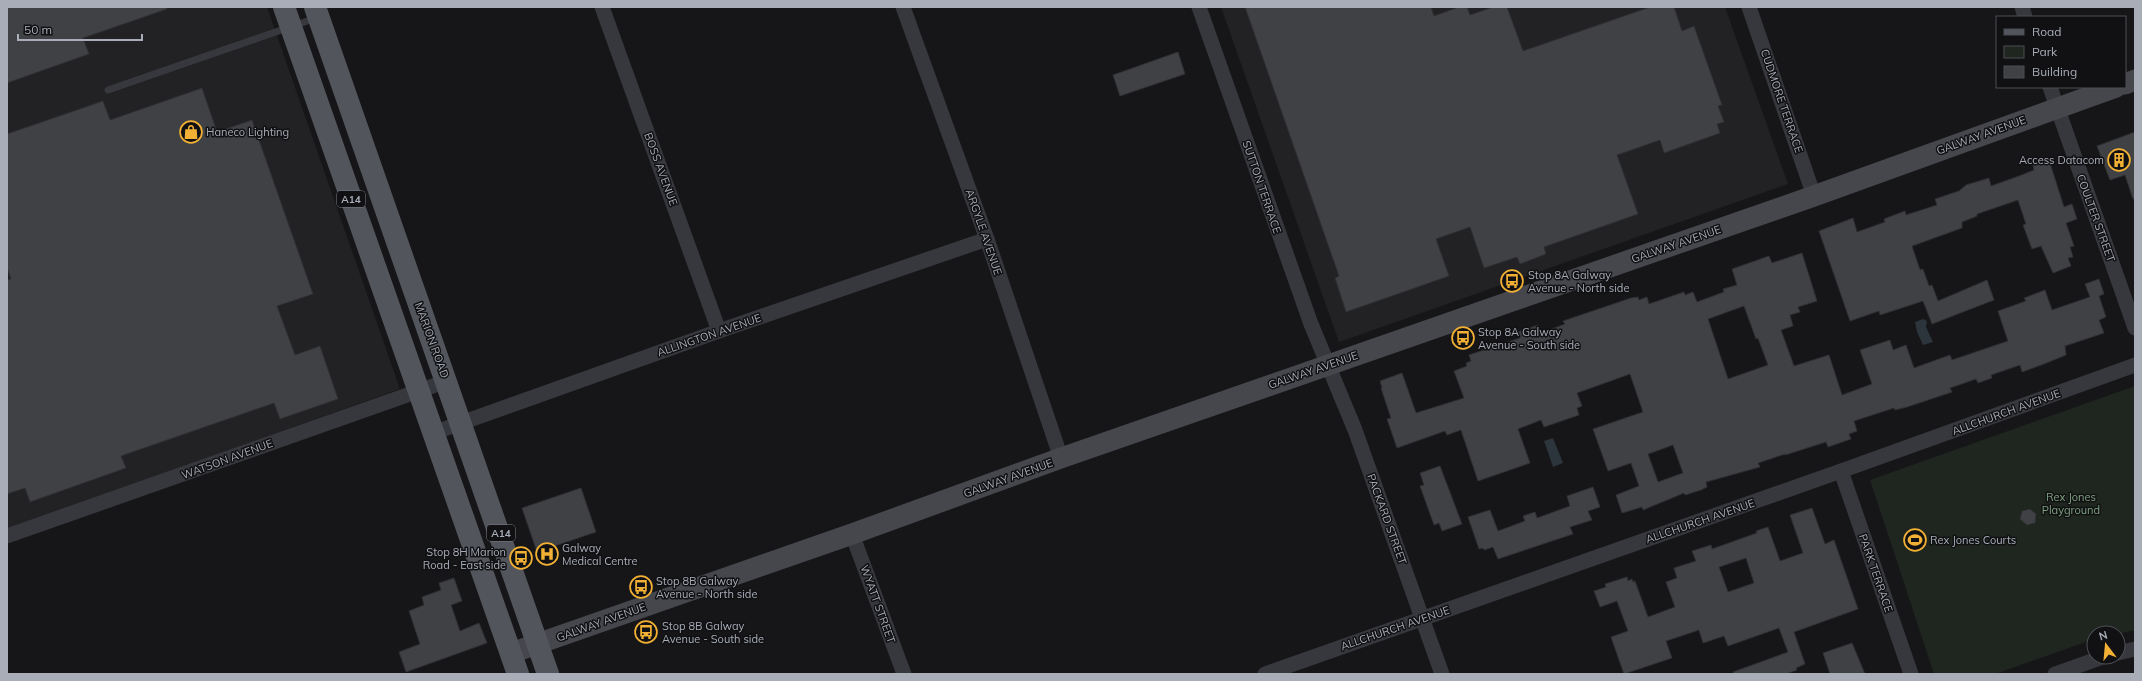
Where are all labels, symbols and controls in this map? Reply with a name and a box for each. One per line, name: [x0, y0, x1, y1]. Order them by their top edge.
scale bar: [18, 16, 142, 42]
legend: [1996, 16, 2126, 88]
text: 50 m: [24, 22, 52, 37]
text: Road: [2032, 24, 2061, 39]
text: Park: [2032, 44, 2058, 59]
street label: CUDMORE TERRACE: [1758, 47, 1806, 155]
text: Building: [2032, 64, 2077, 79]
street label: GALWAY AVENUE: [1934, 112, 2028, 158]
shop icon: Haneco Lighting: [178, 119, 204, 145]
place label: Haneco Lighting: [206, 125, 289, 139]
street label: BOSS AVENUE: [641, 130, 681, 208]
street label: SUTTON TERRACE: [1240, 139, 1284, 235]
building icon: Access Datacom: [2106, 147, 2132, 173]
place label: Access Datacom: [2019, 153, 2104, 167]
street label: COULTER STREET: [2074, 172, 2118, 264]
street label: ARGYLE AVENUE: [963, 187, 1005, 277]
road number: A14: [337, 191, 365, 207]
street label: GALWAY AVENUE: [1629, 222, 1723, 266]
bus stop icon: Stop 8A Galway Avenue - North side: [1499, 268, 1525, 294]
place label: Stop 8A Galway Avenue - North side: [1528, 268, 1629, 295]
street label: MARION ROAD: [412, 300, 452, 380]
street label: ALLINGTON AVENUE: [655, 311, 763, 359]
bus stop icon: Stop 8A Galway Avenue - South side: [1450, 325, 1476, 351]
place label: Stop 8A Galway Avenue - South side: [1478, 325, 1580, 352]
street label: GALWAY AVENUE: [1266, 348, 1360, 392]
street label: ALLCHURCH AVENUE: [1950, 386, 2062, 438]
street label: WATSON AVENUE: [179, 436, 275, 482]
street label: GALWAY AVENUE: [961, 455, 1055, 501]
street label: PACKARD STREET: [1364, 472, 1410, 567]
park label: Rex Jones Playground: [2042, 490, 2100, 517]
street label: ALLCHURCH AVENUE: [1644, 496, 1756, 546]
road number: A14: [487, 525, 515, 541]
sports icon: Rex Jones Courts: [1902, 527, 1928, 553]
street label: PARK TERRACE: [1856, 532, 1896, 614]
place label: Rex Jones Courts: [1930, 533, 2016, 547]
hospital icon: Galway Medical Centre: [534, 541, 560, 567]
place label: Galway Medical Centre: [562, 541, 637, 568]
place label: Stop 8H Marion Road - East side: [423, 545, 506, 572]
bus stop icon: Stop 8H Marion Road - East side: [508, 545, 534, 571]
street label: WYATT STREET: [857, 563, 899, 645]
bus stop icon: Stop 8B Galway Avenue - North side: [628, 574, 654, 600]
place label: Stop 8B Galway Avenue - North side: [656, 574, 757, 601]
street label: GALWAY AVENUE: [554, 599, 648, 645]
street label: ALLCHURCH AVENUE: [1339, 603, 1451, 653]
bus stop icon: Stop 8B Galway Avenue - South side: [633, 619, 659, 645]
place label: Stop 8B Galway Avenue - South side: [662, 619, 764, 646]
north arrow: [2086, 625, 2126, 665]
text: N: [2097, 628, 2109, 643]

